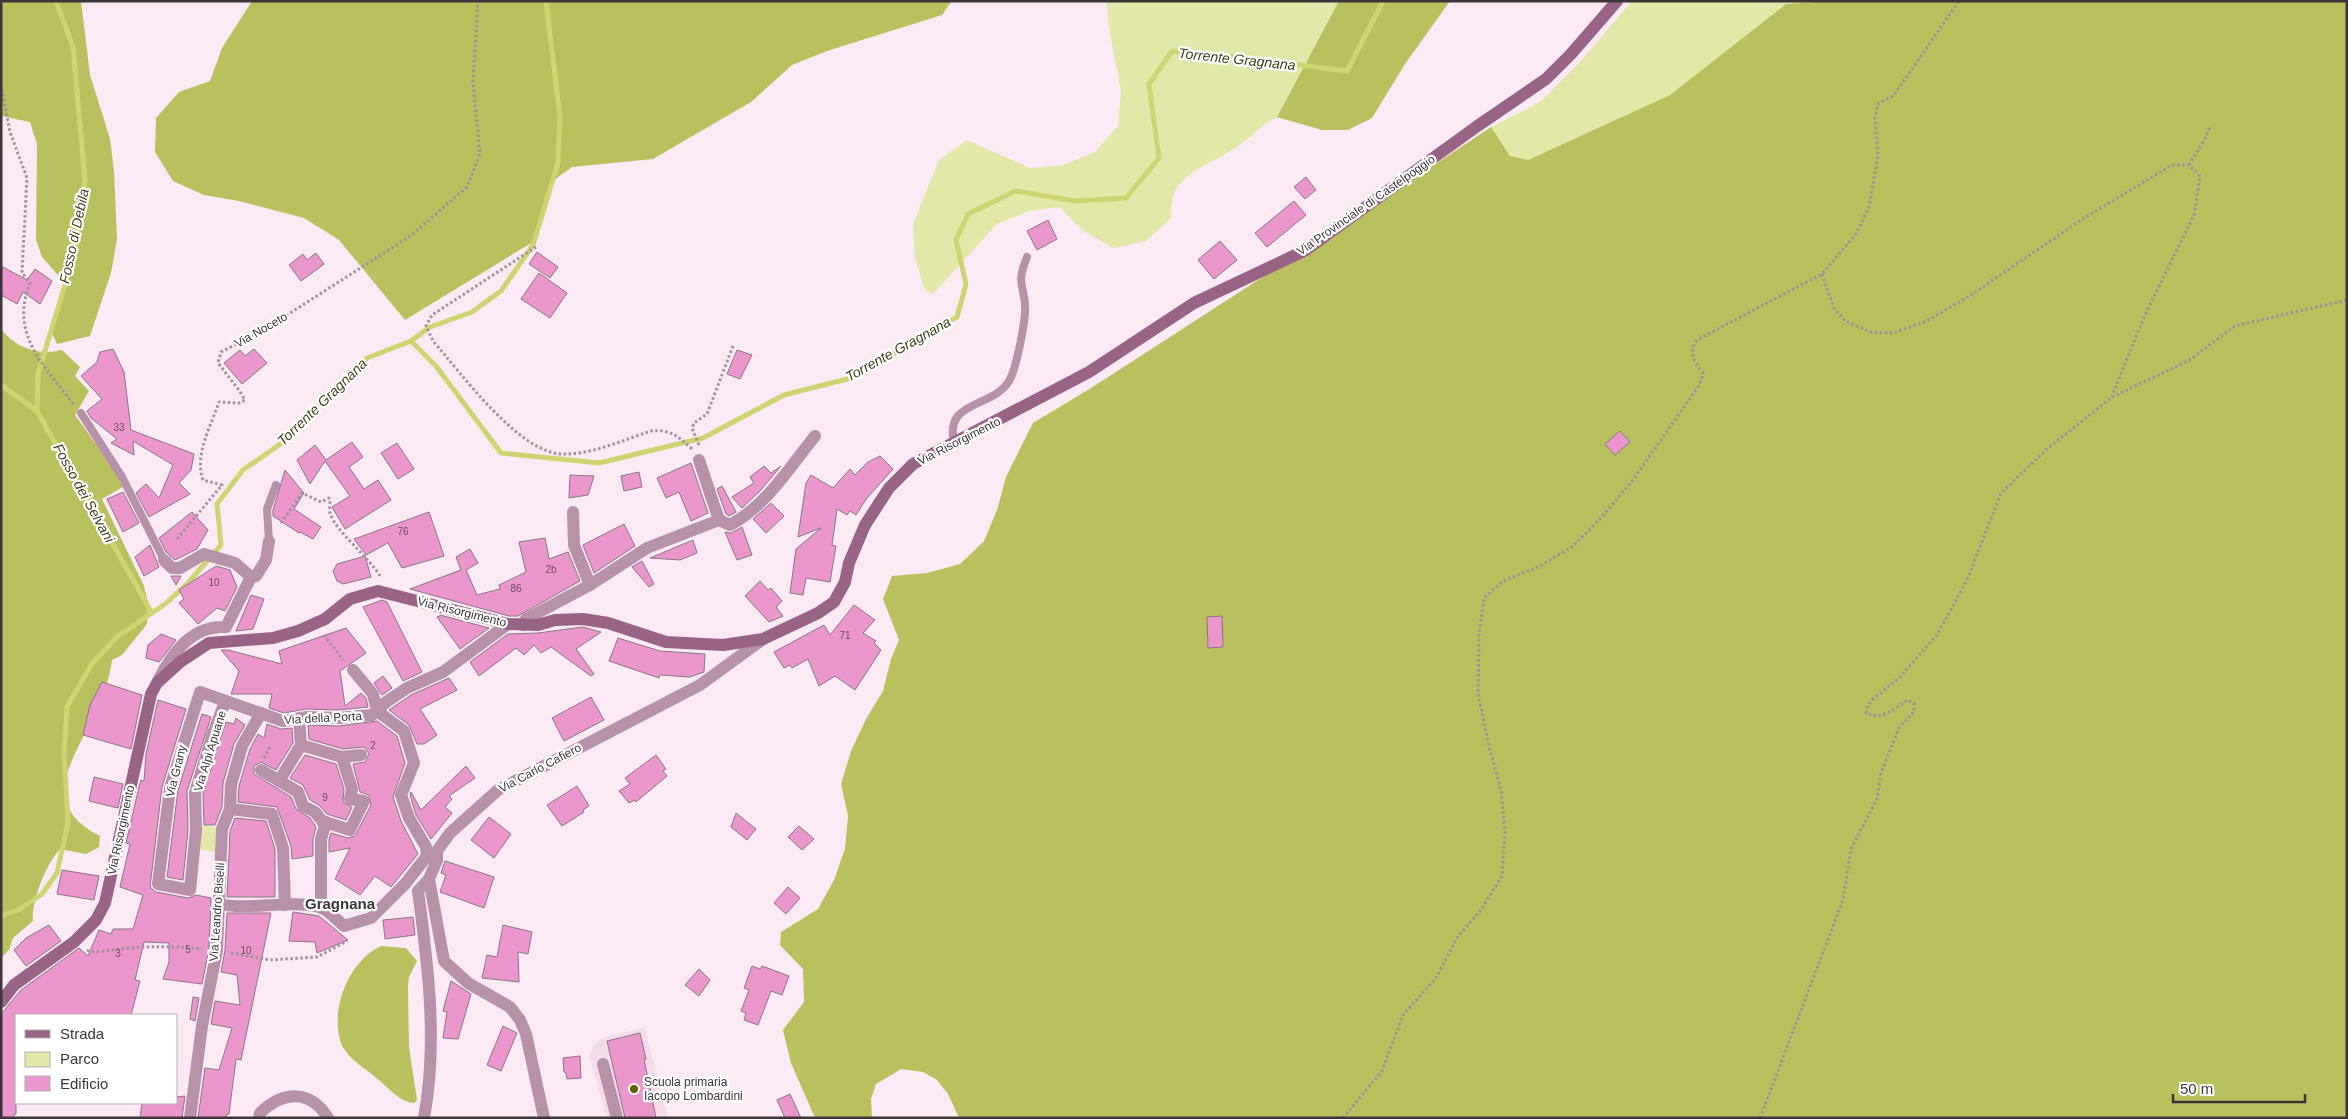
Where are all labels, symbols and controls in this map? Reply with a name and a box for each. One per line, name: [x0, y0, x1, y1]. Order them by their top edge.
water label: Torrente Gragnana: [1178, 45, 1297, 73]
street label: Via Provinciale di Castelpoggio: [1294, 152, 1438, 258]
water label: Fosso di Debila: [56, 187, 92, 285]
street label: Via Noceto: [232, 309, 290, 351]
water label: Torrente Gragnana: [843, 313, 954, 385]
water label: Torrente Gragnana: [274, 355, 370, 449]
street label: Via Risorgimento: [915, 414, 1003, 468]
house number: 33: [113, 422, 125, 433]
water label: Fosso dei Selvani: [50, 441, 118, 546]
house number: 76: [397, 526, 409, 537]
house number: 2b: [545, 564, 557, 575]
house number: 10: [208, 577, 220, 588]
house number: 86: [510, 583, 522, 594]
street label: Via Risorgimento: [416, 594, 508, 630]
house number: 71: [839, 630, 851, 641]
street label: Via Alpi Apuane: [191, 709, 229, 793]
street label: Via della Porta: [284, 709, 363, 727]
house number: 2: [370, 740, 376, 751]
street label: Via Carlo Cafiero: [496, 740, 584, 796]
street label: Via Grany: [163, 744, 189, 798]
street label: Via Risorgimento: [105, 784, 137, 876]
house number: 9: [322, 792, 328, 803]
street label: Via Leandro Biselli: [207, 862, 227, 962]
district label: Gragnana: [305, 895, 376, 912]
house number: 5: [185, 944, 191, 955]
house number: 10: [240, 945, 252, 956]
house number: 3: [115, 948, 121, 959]
legend: [15, 1014, 178, 1104]
text: Strada: [60, 1025, 105, 1042]
text: Parco: [60, 1050, 99, 1067]
scale bar: [2173, 1072, 2306, 1104]
text: Edificio: [60, 1075, 108, 1092]
place label: Scuola primaria Iacopo Lombardini: [644, 1075, 743, 1103]
text: 50 m: [2180, 1080, 2213, 1097]
marker: Scuola primaria Iacopo Lombardini: [628, 1083, 640, 1095]

